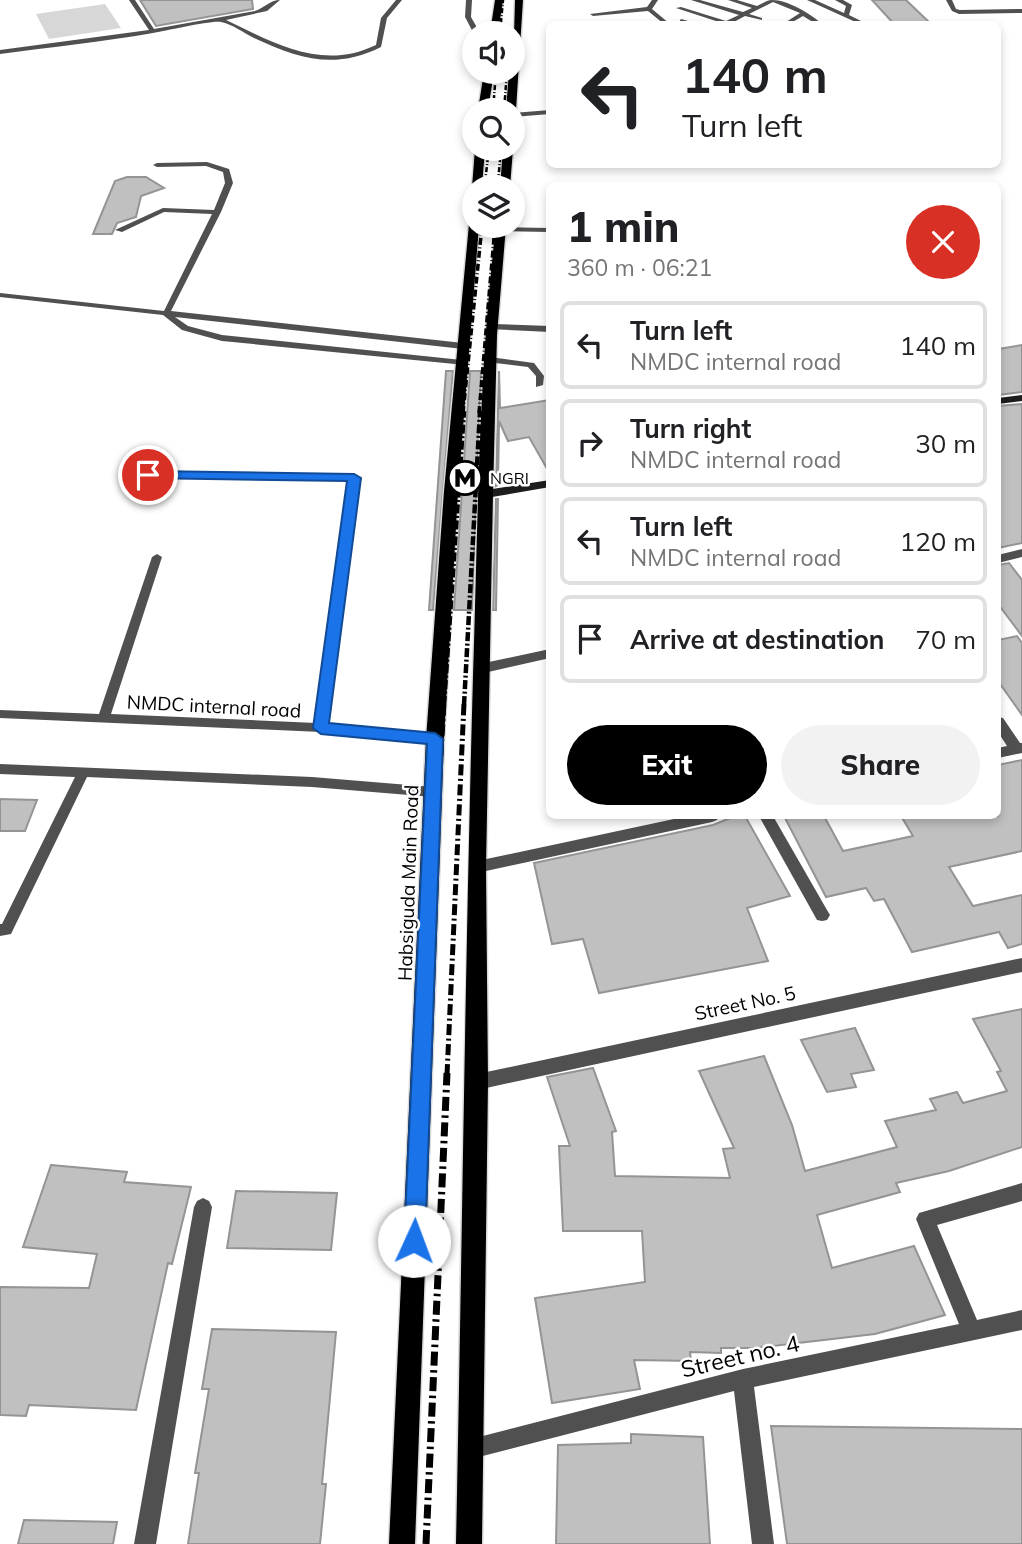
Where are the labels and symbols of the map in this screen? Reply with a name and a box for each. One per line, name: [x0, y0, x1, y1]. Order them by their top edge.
pin: [118, 445, 178, 505]
metro station icon: NGRI: [446, 459, 484, 497]
place label: NGRI: [490, 468, 529, 488]
street label: NMDC internal road: [126, 689, 302, 723]
street label: Habsiguda Main Road: [393, 784, 423, 982]
street label: Street No. 5: [692, 981, 798, 1025]
position arrow: [377, 1204, 451, 1278]
street label: Street no. 4: [678, 1328, 802, 1384]

